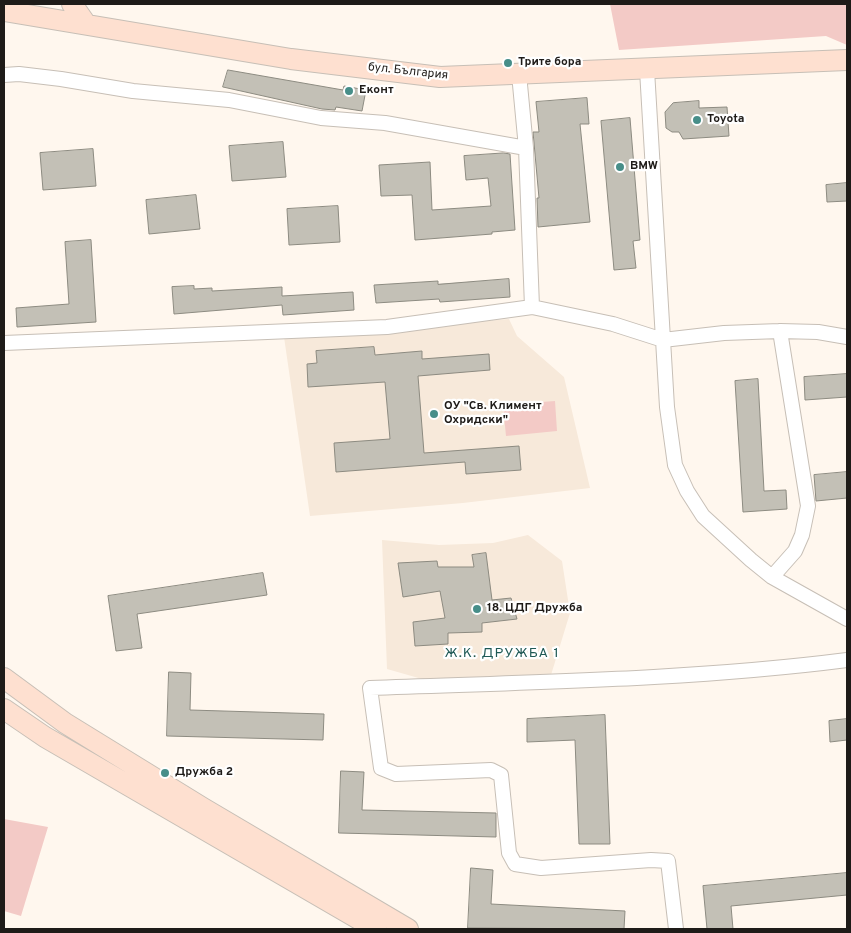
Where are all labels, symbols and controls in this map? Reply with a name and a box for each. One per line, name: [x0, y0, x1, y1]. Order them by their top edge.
place label: Трите бора: [518, 56, 581, 70]
marker: Трите бора: [502, 57, 514, 69]
street label: бул. България: [367, 61, 449, 83]
place label: Еконт: [359, 84, 394, 98]
marker: Еконт: [343, 85, 355, 97]
place label: Toyota: [707, 113, 745, 127]
marker: Toyota: [691, 114, 703, 126]
place label: BMW: [630, 160, 658, 174]
marker: BMW: [614, 161, 626, 173]
place label: ОУ "Св. Климент Охридски": [444, 400, 542, 428]
marker: ОУ "Св. Климент Охридски": [428, 408, 440, 420]
place label: 18. ЦДГ Дружба: [487, 602, 582, 616]
marker: 18. ЦДГ Дружба: [471, 603, 483, 615]
district label: Ж.К. ДРУЖБА 1: [443, 646, 561, 662]
place label: Дружба 2: [175, 766, 233, 780]
marker: Дружба 2: [159, 767, 171, 779]

